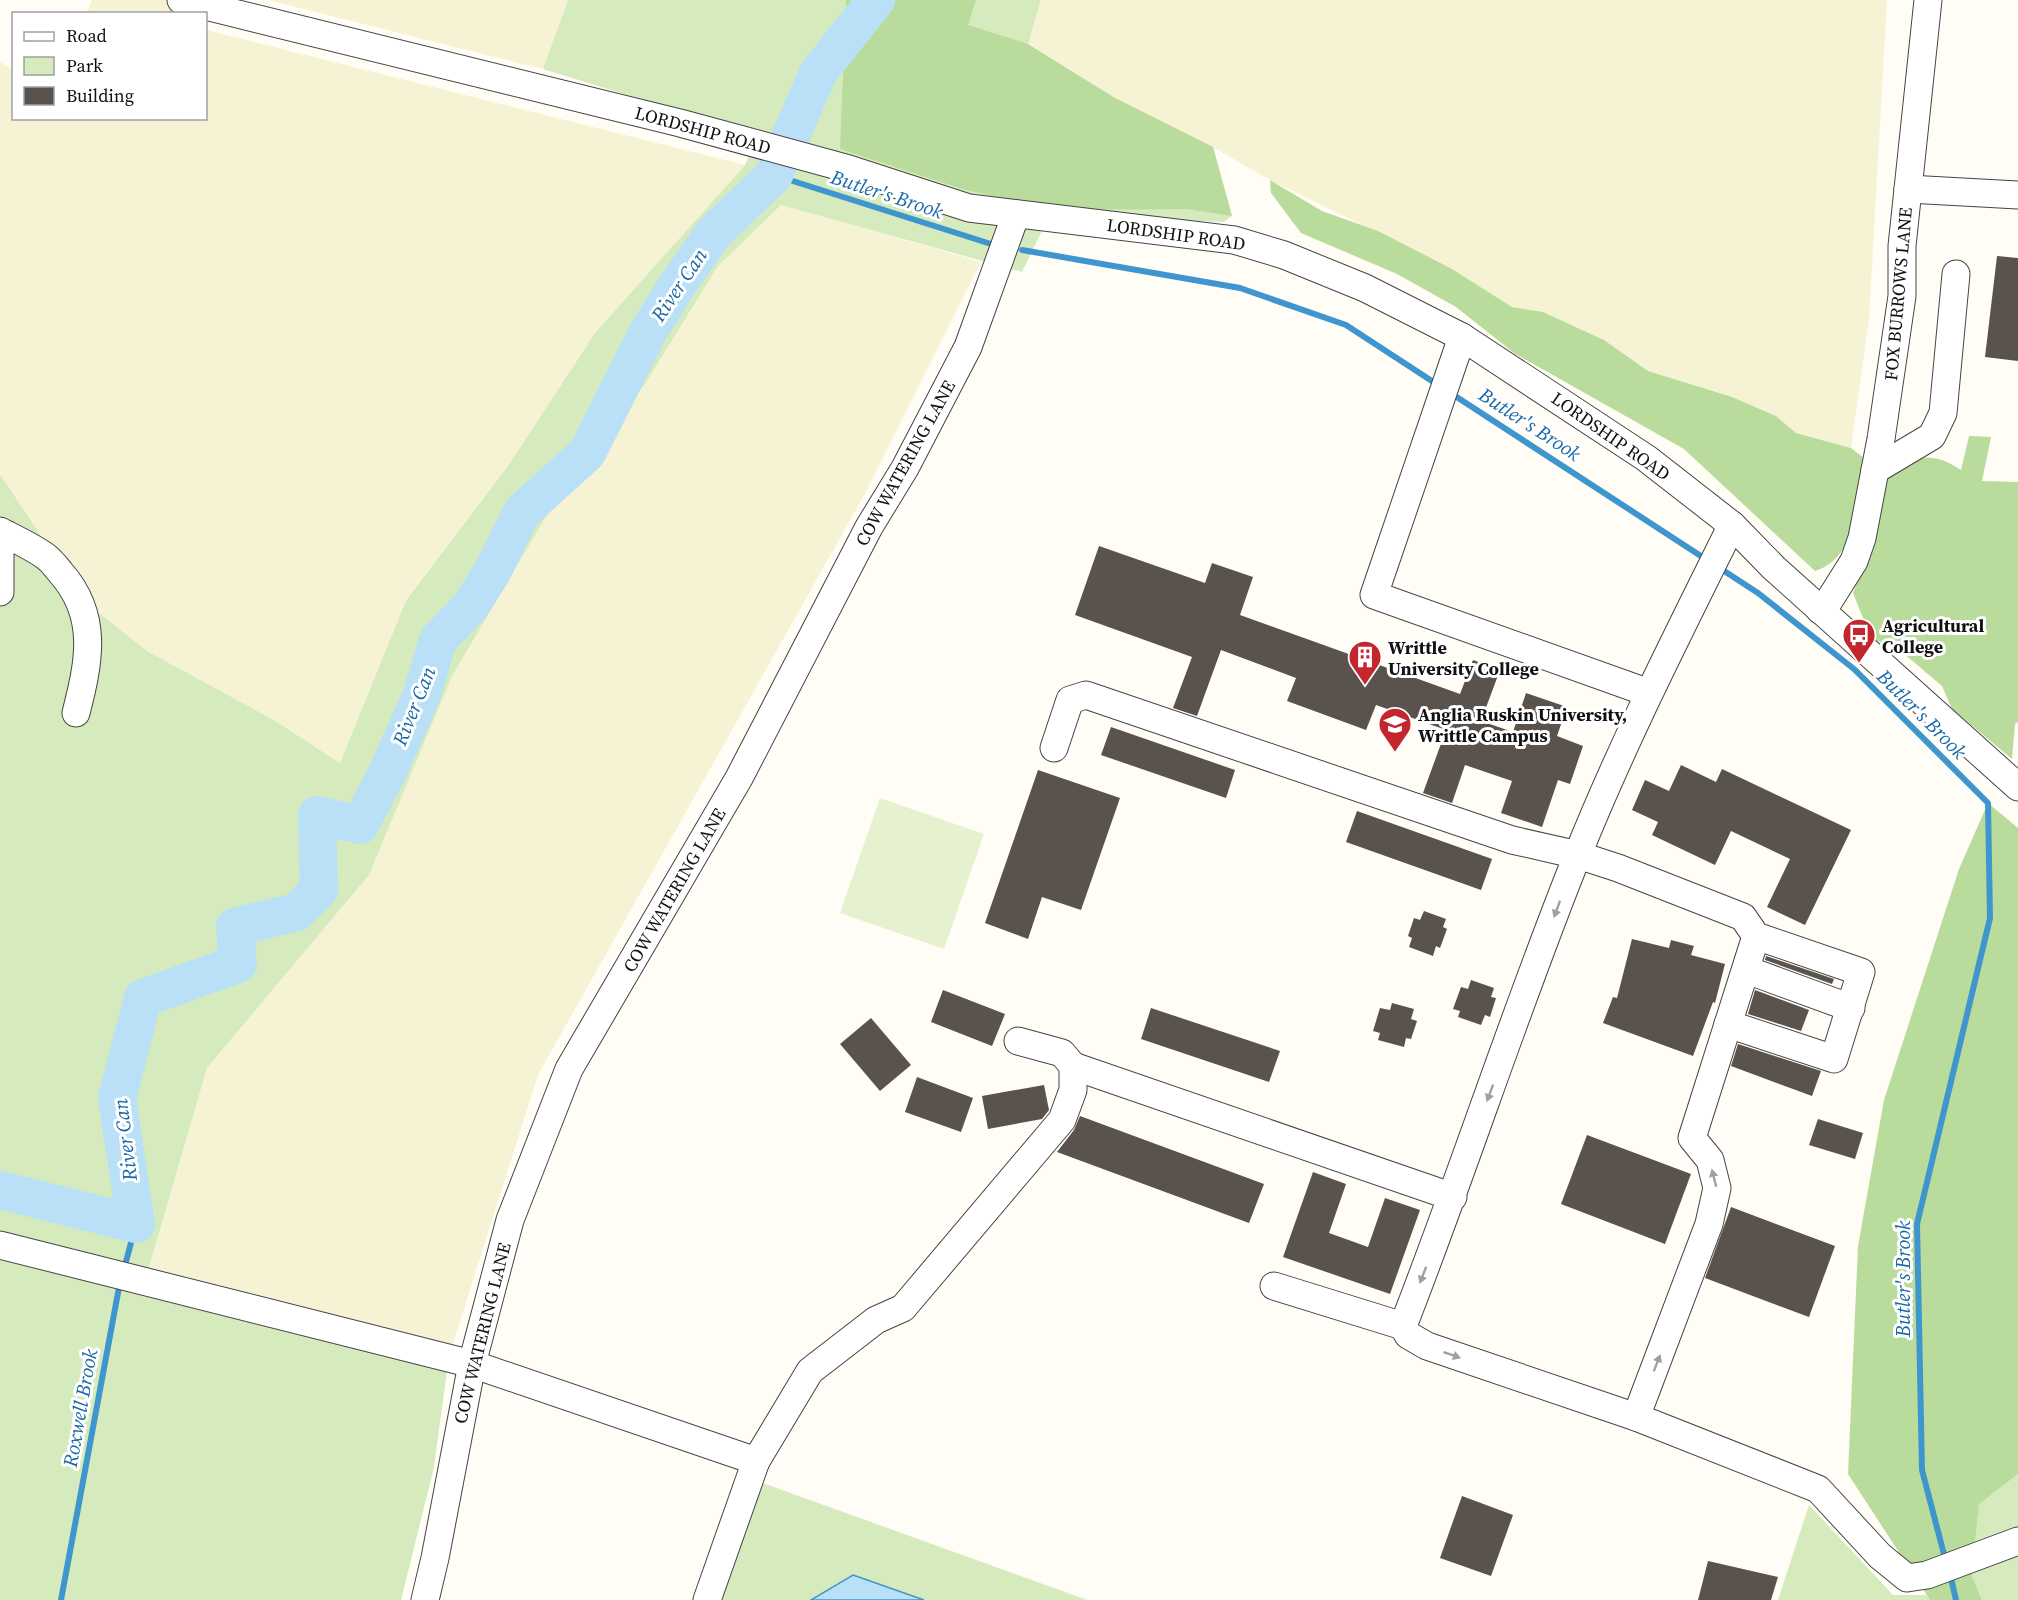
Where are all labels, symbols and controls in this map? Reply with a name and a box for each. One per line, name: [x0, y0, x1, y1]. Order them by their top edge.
legend: [12, 12, 207, 120]
text: Road: [66, 23, 107, 48]
text: Park: [66, 53, 103, 78]
text: Building: [66, 83, 134, 108]
street label: LORDSHIP ROAD: [632, 100, 774, 160]
water label: Butler's Brook: [826, 162, 947, 225]
street label: FOX BURROWS LANE: [1878, 206, 1918, 382]
street label: LORDSHIP ROAD: [1105, 212, 1247, 256]
water label: River Can: [644, 242, 714, 328]
street label: COW WATERING LANE: [849, 376, 961, 550]
water label: Butler's Brook: [1473, 380, 1587, 468]
street label: LORDSHIP ROAD: [1547, 386, 1675, 486]
place label: Agricultural College: [1882, 613, 1984, 659]
bus stop icon: Agricultural College: [1841, 617, 1877, 664]
place label: Writtle University College: [1388, 635, 1539, 681]
building icon: Writtle University College: [1347, 639, 1383, 686]
water label: River Can: [385, 662, 443, 750]
water label: Butler's Brook: [1870, 662, 1973, 765]
place label: Anglia Ruskin University, Writtle Campus: [1418, 702, 1627, 748]
school or university icon: Anglia Ruskin University, Writtle Campus: [1377, 706, 1413, 753]
street label: COW WATERING LANE: [617, 803, 731, 977]
one-way arrow: [1552, 901, 1562, 919]
one-way arrow: [1485, 1084, 1495, 1102]
water label: River Can: [106, 1097, 144, 1184]
one-way arrow: [1709, 1169, 1719, 1187]
water label: Butler's Brook: [1889, 1220, 1917, 1338]
street label: COW WATERING LANE: [447, 1240, 517, 1426]
one-way arrow: [1417, 1267, 1427, 1285]
water label: Roxwell Brook: [56, 1346, 104, 1470]
one-way arrow: [1443, 1350, 1461, 1360]
one-way arrow: [1652, 1353, 1662, 1371]

